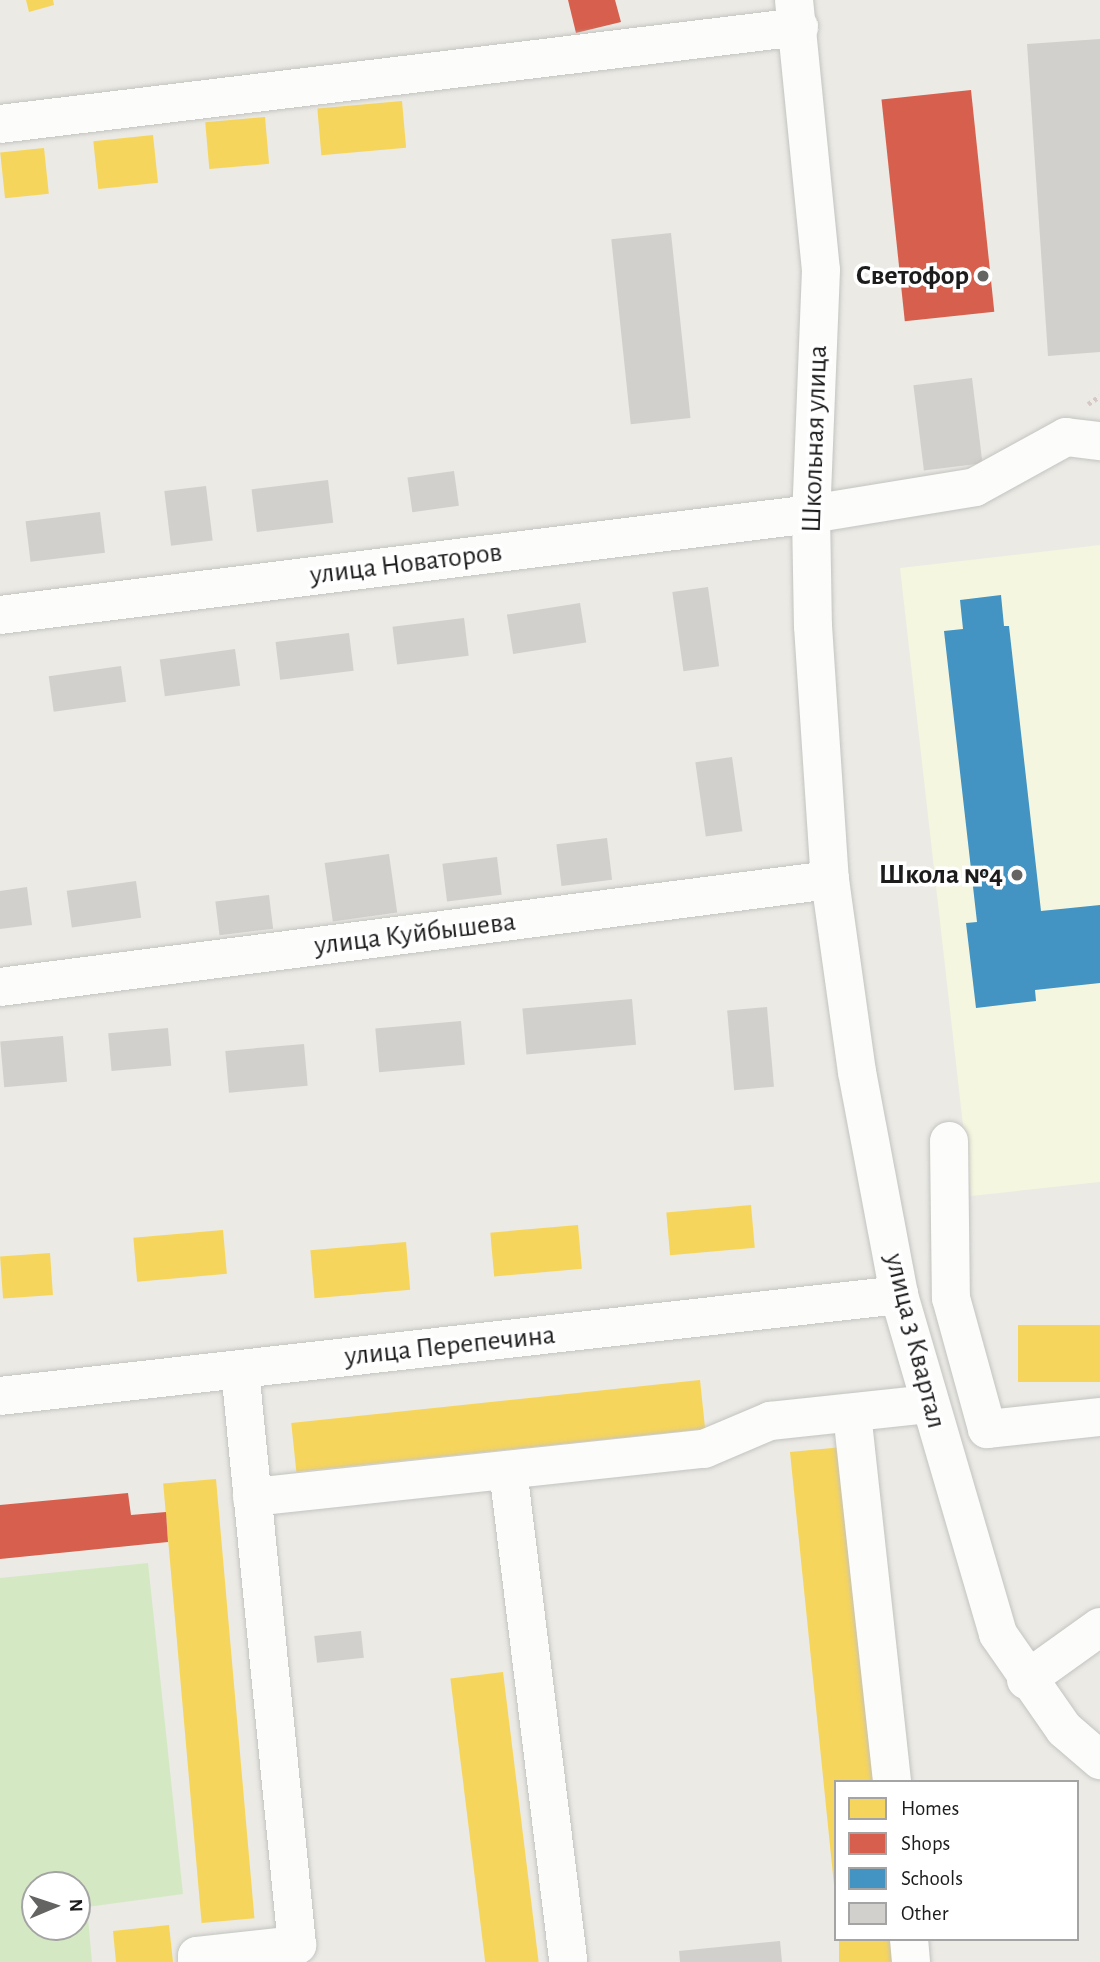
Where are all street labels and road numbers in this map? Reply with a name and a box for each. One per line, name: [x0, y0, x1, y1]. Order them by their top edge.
street label: Школьная улица: [795, 345, 835, 533]
street label: улица Новаторов: [308, 536, 504, 592]
street label: улица Куйбышева: [312, 905, 518, 963]
street label: улица 3 Квартал: [877, 1250, 953, 1432]
street label: улица Перепечина: [343, 1318, 557, 1374]

